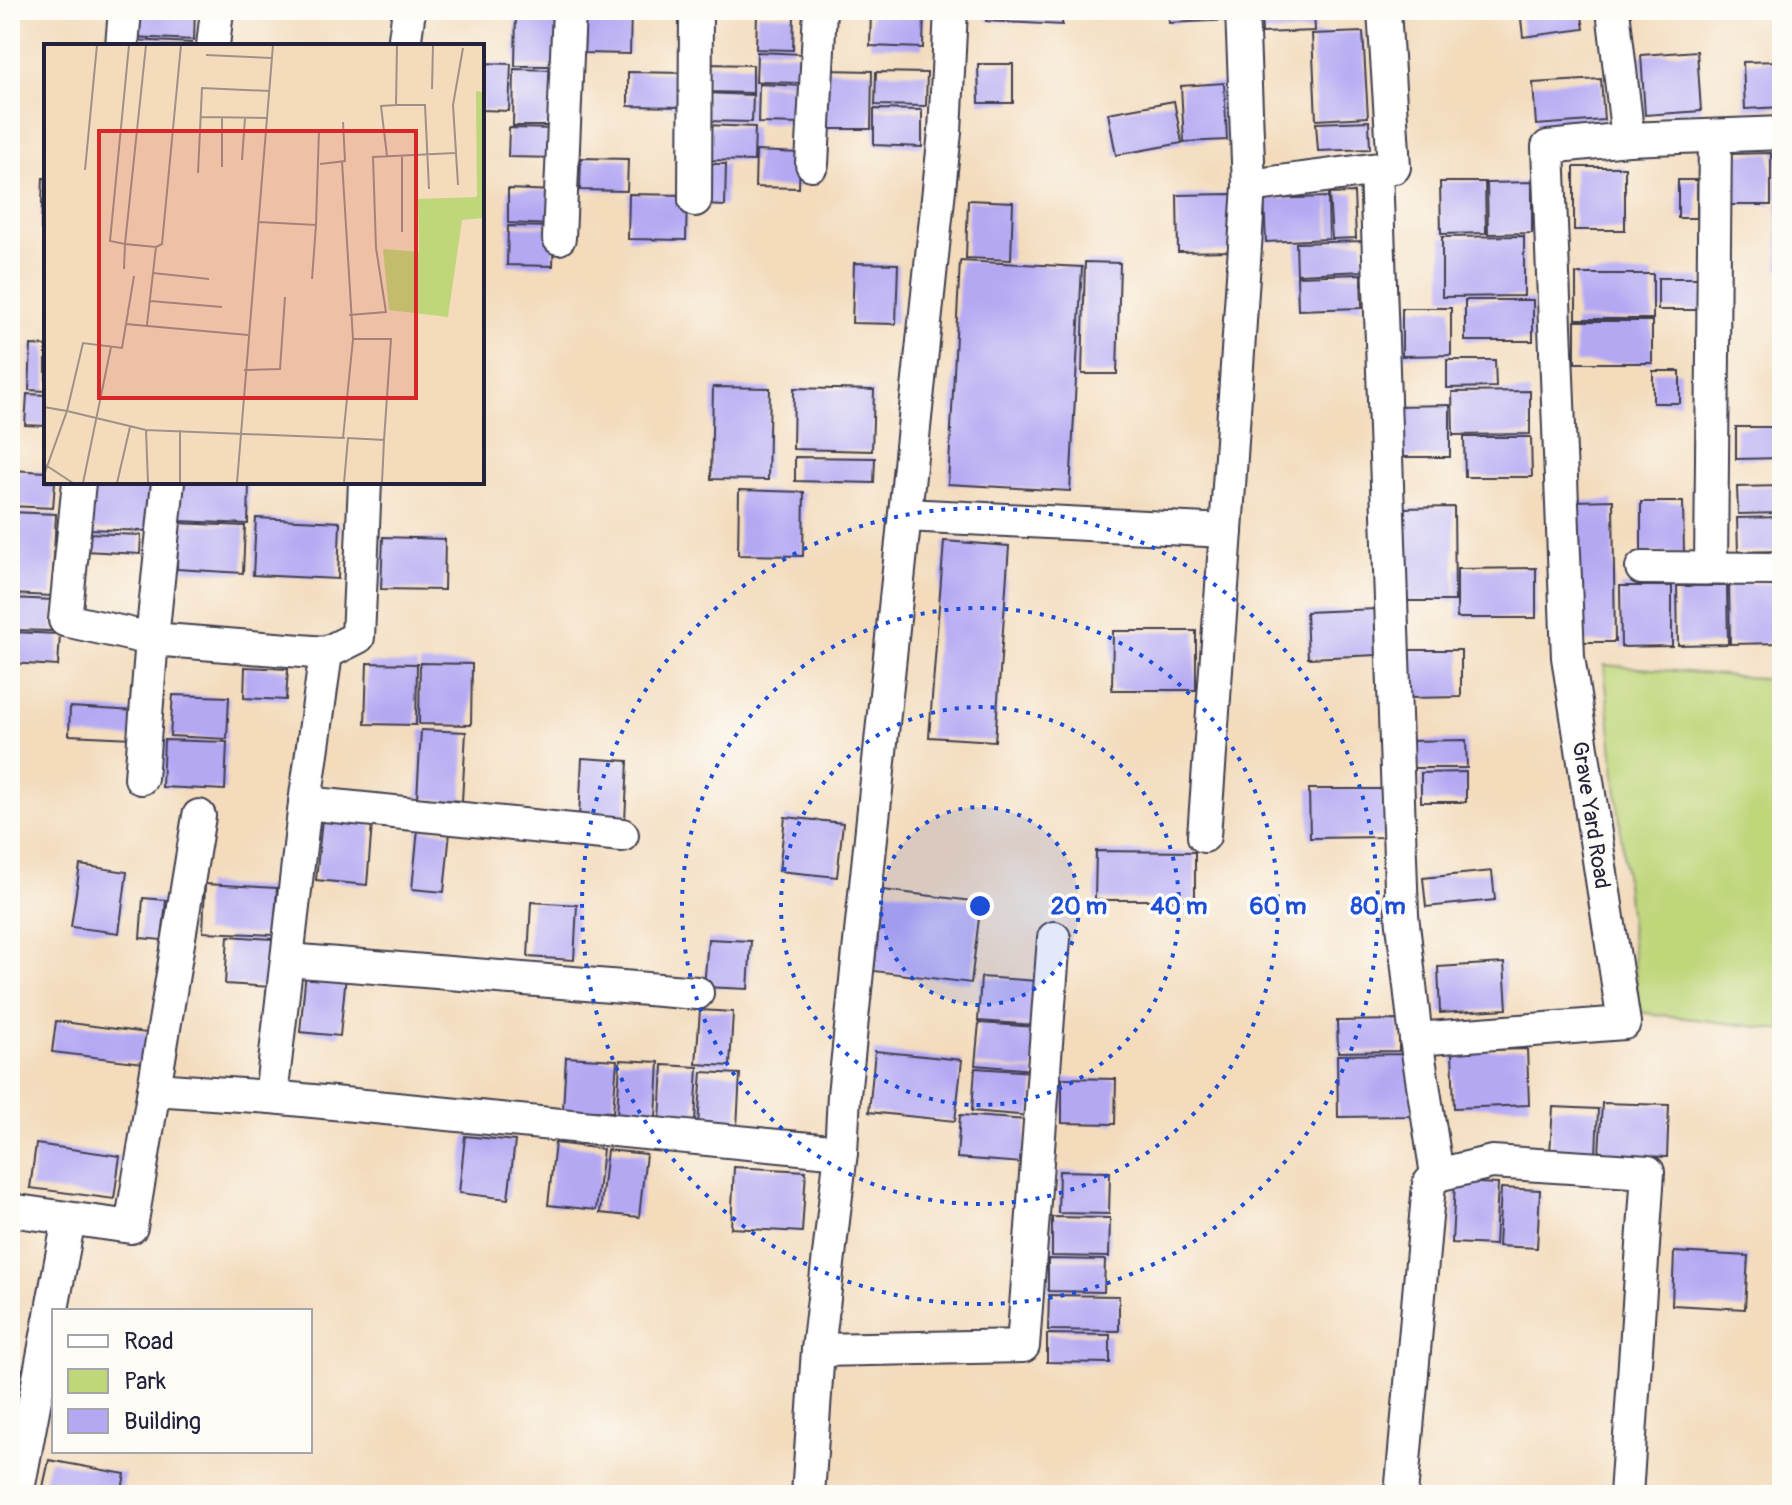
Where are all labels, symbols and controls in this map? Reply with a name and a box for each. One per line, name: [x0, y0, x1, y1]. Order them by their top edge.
inset map: [44, 44, 484, 484]
street label: Grave Yard Road: [1566, 739, 1616, 891]
centre of rings: [966, 892, 994, 920]
text: 20 m: [1051, 892, 1107, 921]
text: 40 m: [1151, 892, 1207, 921]
text: 60 m: [1250, 892, 1306, 921]
text: 80 m: [1350, 892, 1406, 921]
legend: [52, 1309, 312, 1453]
text: Road: [124, 1327, 174, 1356]
text: Park: [124, 1367, 166, 1396]
text: Building: [124, 1407, 201, 1436]

